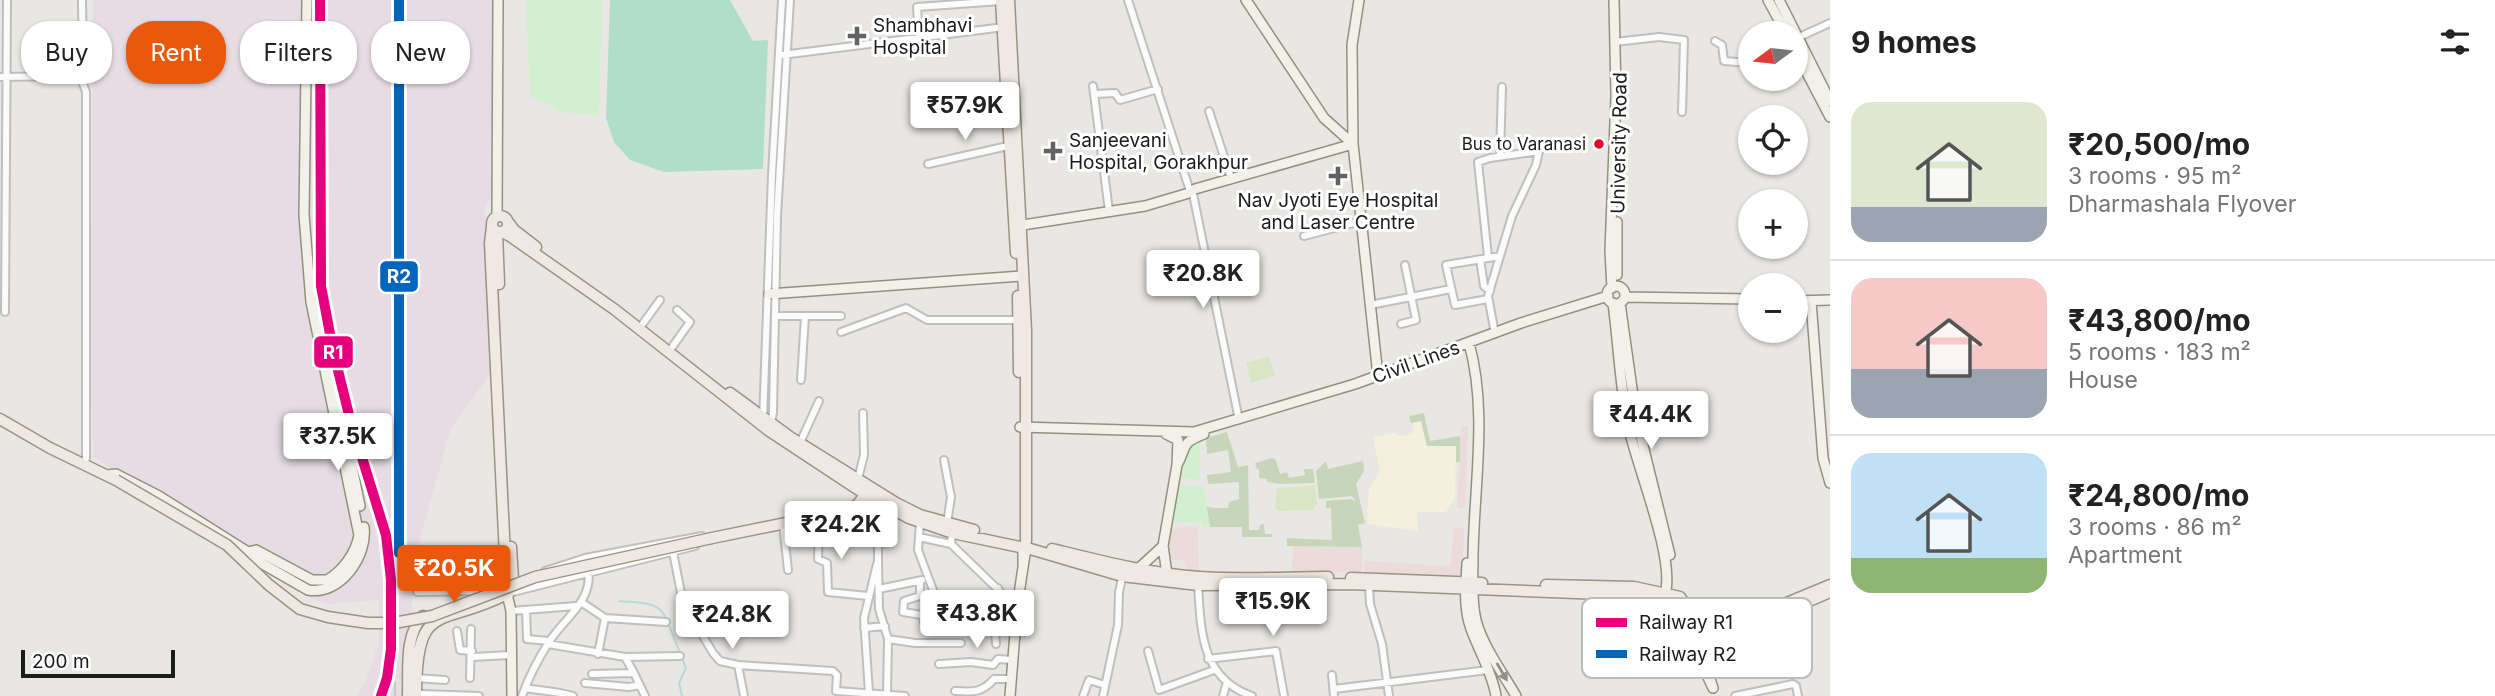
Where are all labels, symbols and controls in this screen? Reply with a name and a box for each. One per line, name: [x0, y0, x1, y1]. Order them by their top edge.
place label: Shambhavi Hospital: [873, 14, 972, 59]
chip: Buy: [21, 21, 112, 84]
chip: Rent: [126, 21, 226, 84]
chip: Filters: [240, 21, 357, 84]
chip: New: [371, 21, 470, 84]
north arrow: [1738, 21, 1808, 91]
map controls: [1738, 21, 1808, 343]
icon: filters: [2436, 23, 2474, 61]
text: 9 homes: [1851, 24, 1977, 60]
marker: Shambhavi Hospital: [847, 26, 867, 46]
street label: University Road: [1606, 72, 1632, 214]
pin: ₹57.9K: [908, 82, 1022, 142]
text: ₹57.9K: [926, 91, 1004, 119]
button: locate: [1738, 105, 1808, 175]
text: ₹20,500/mo: [2068, 126, 2250, 162]
place label: Sanjeevani Hospital, Gorakhpur: [1069, 129, 1248, 174]
icon: home: [1907, 130, 1991, 214]
place label: Bus to Varanasi: [1462, 134, 1586, 154]
marker: Bus to Varanasi: [1592, 137, 1606, 151]
marker: Sanjeevani Hospital, Gorakhpur: [1043, 141, 1063, 161]
text: 3 rooms · 95 m²: [2068, 162, 2241, 190]
marker: Nav Jyoti Eye Hospital and Laser Centre: [1328, 166, 1348, 186]
place label: Nav Jyoti Eye Hospital and Laser Centre: [1238, 189, 1438, 234]
button: +: [1738, 189, 1808, 259]
text: Dharmashala Flyover: [2068, 190, 2296, 218]
pin: ₹20.8K: [1146, 250, 1260, 310]
text: ₹20.8K: [1162, 259, 1244, 287]
line badge: R2: [379, 260, 419, 293]
text: R2: [387, 265, 411, 288]
button: −: [1738, 273, 1808, 343]
text: ₹43,800/mo: [2068, 302, 2251, 338]
icon: home: [1907, 306, 1991, 390]
line badge: R1: [313, 335, 354, 369]
street label: Civil Lines: [1369, 336, 1463, 388]
text: 5 rooms · 183 m²: [2068, 338, 2251, 366]
text: R1: [323, 341, 343, 364]
text: House: [2068, 366, 2138, 394]
pin: ₹44.4K: [1594, 392, 1708, 451]
text: ₹44.4K: [1609, 400, 1693, 428]
pin: ₹37.5K: [281, 414, 395, 473]
text: ₹37.5K: [299, 422, 377, 450]
text: ₹24,800/mo: [2068, 477, 2249, 513]
icon: home: [1907, 481, 1991, 565]
pin: ₹24.2K: [784, 502, 898, 561]
text: ₹24.2K: [801, 510, 881, 538]
text: 3 rooms · 86 m²: [2068, 513, 2242, 541]
text: Apartment: [2068, 541, 2182, 569]
pin: ₹20.5K: [397, 546, 511, 605]
text: ₹20.5K: [413, 554, 495, 582]
pin: ₹15.9K: [1216, 578, 1330, 638]
text: ₹15.9K: [1235, 587, 1311, 615]
pin: ₹43.8K: [920, 590, 1034, 650]
pin: ₹24.8K: [675, 592, 789, 651]
legend: [1582, 598, 1812, 678]
text: ₹43.8K: [936, 599, 1018, 627]
text: ₹24.8K: [692, 600, 772, 628]
text: Railway R1: [1639, 611, 1733, 634]
text: Railway R2: [1639, 643, 1737, 666]
scale bar: [21, 647, 175, 679]
text: 200 m: [32, 650, 90, 673]
one-way arrow: [1496, 663, 1509, 682]

